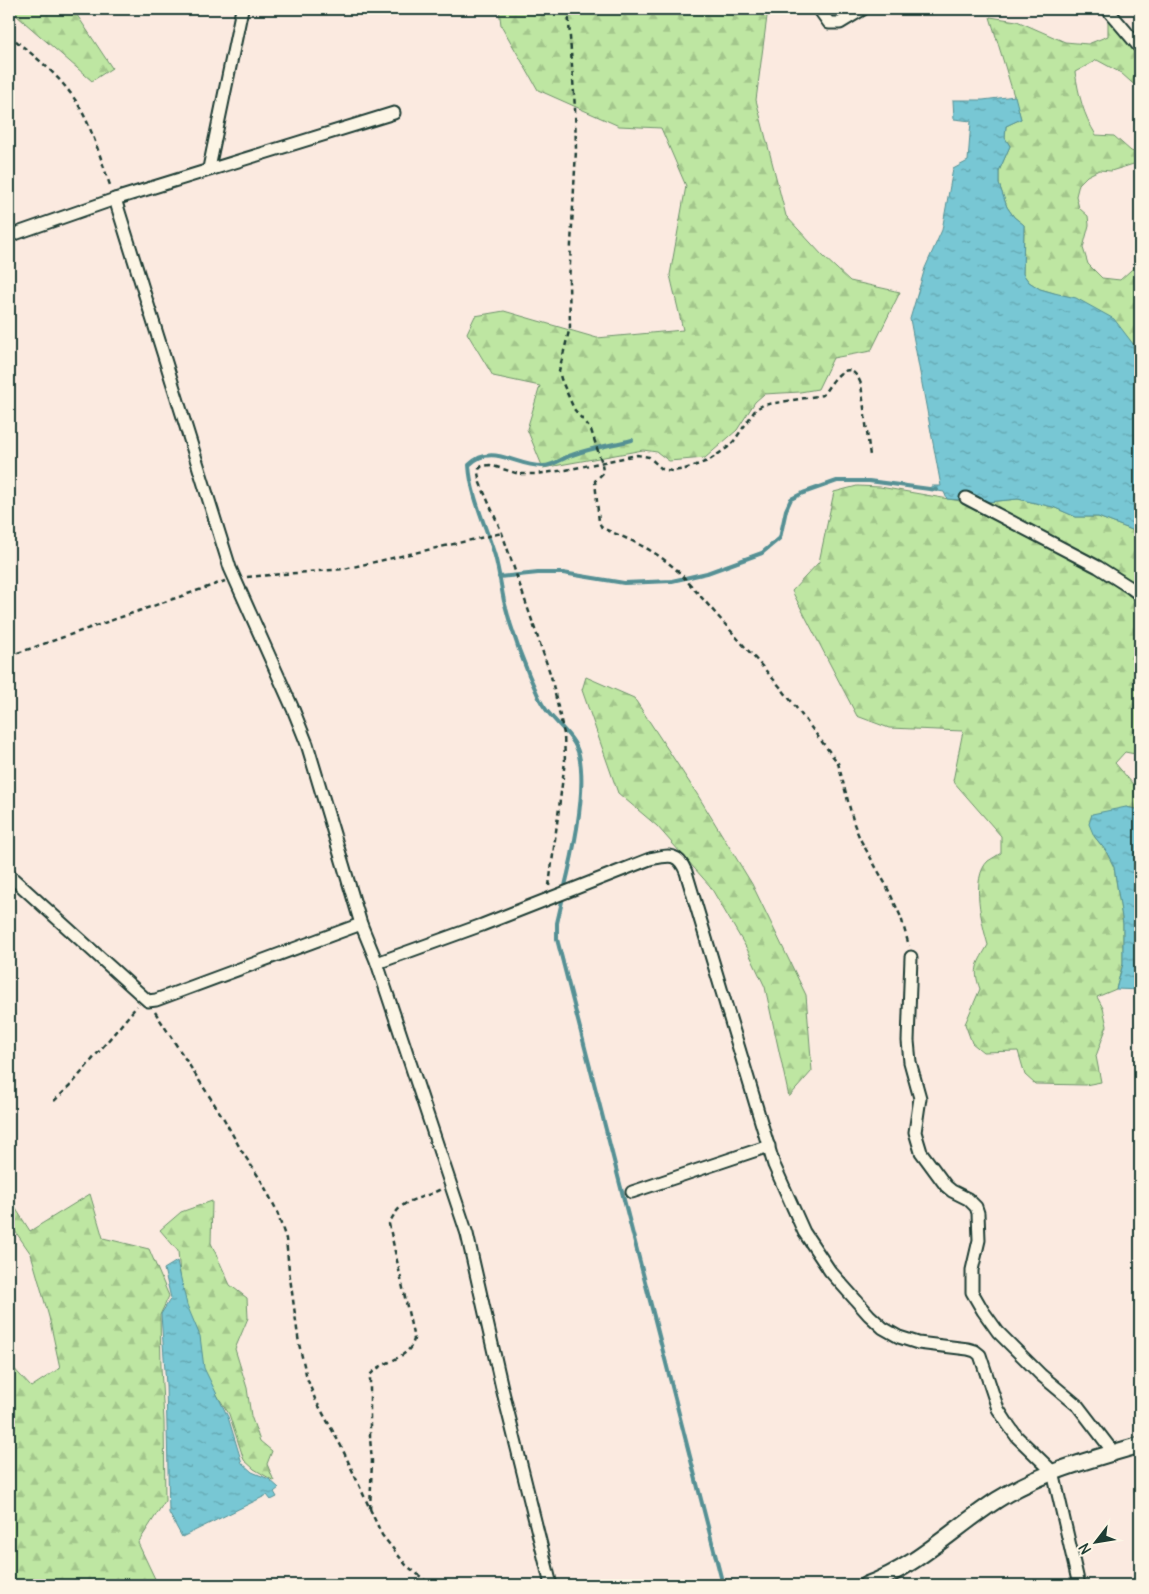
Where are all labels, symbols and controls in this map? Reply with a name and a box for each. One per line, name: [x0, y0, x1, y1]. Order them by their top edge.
north arrow: [1072, 1516, 1122, 1566]
text: N: [1075, 1540, 1095, 1557]

